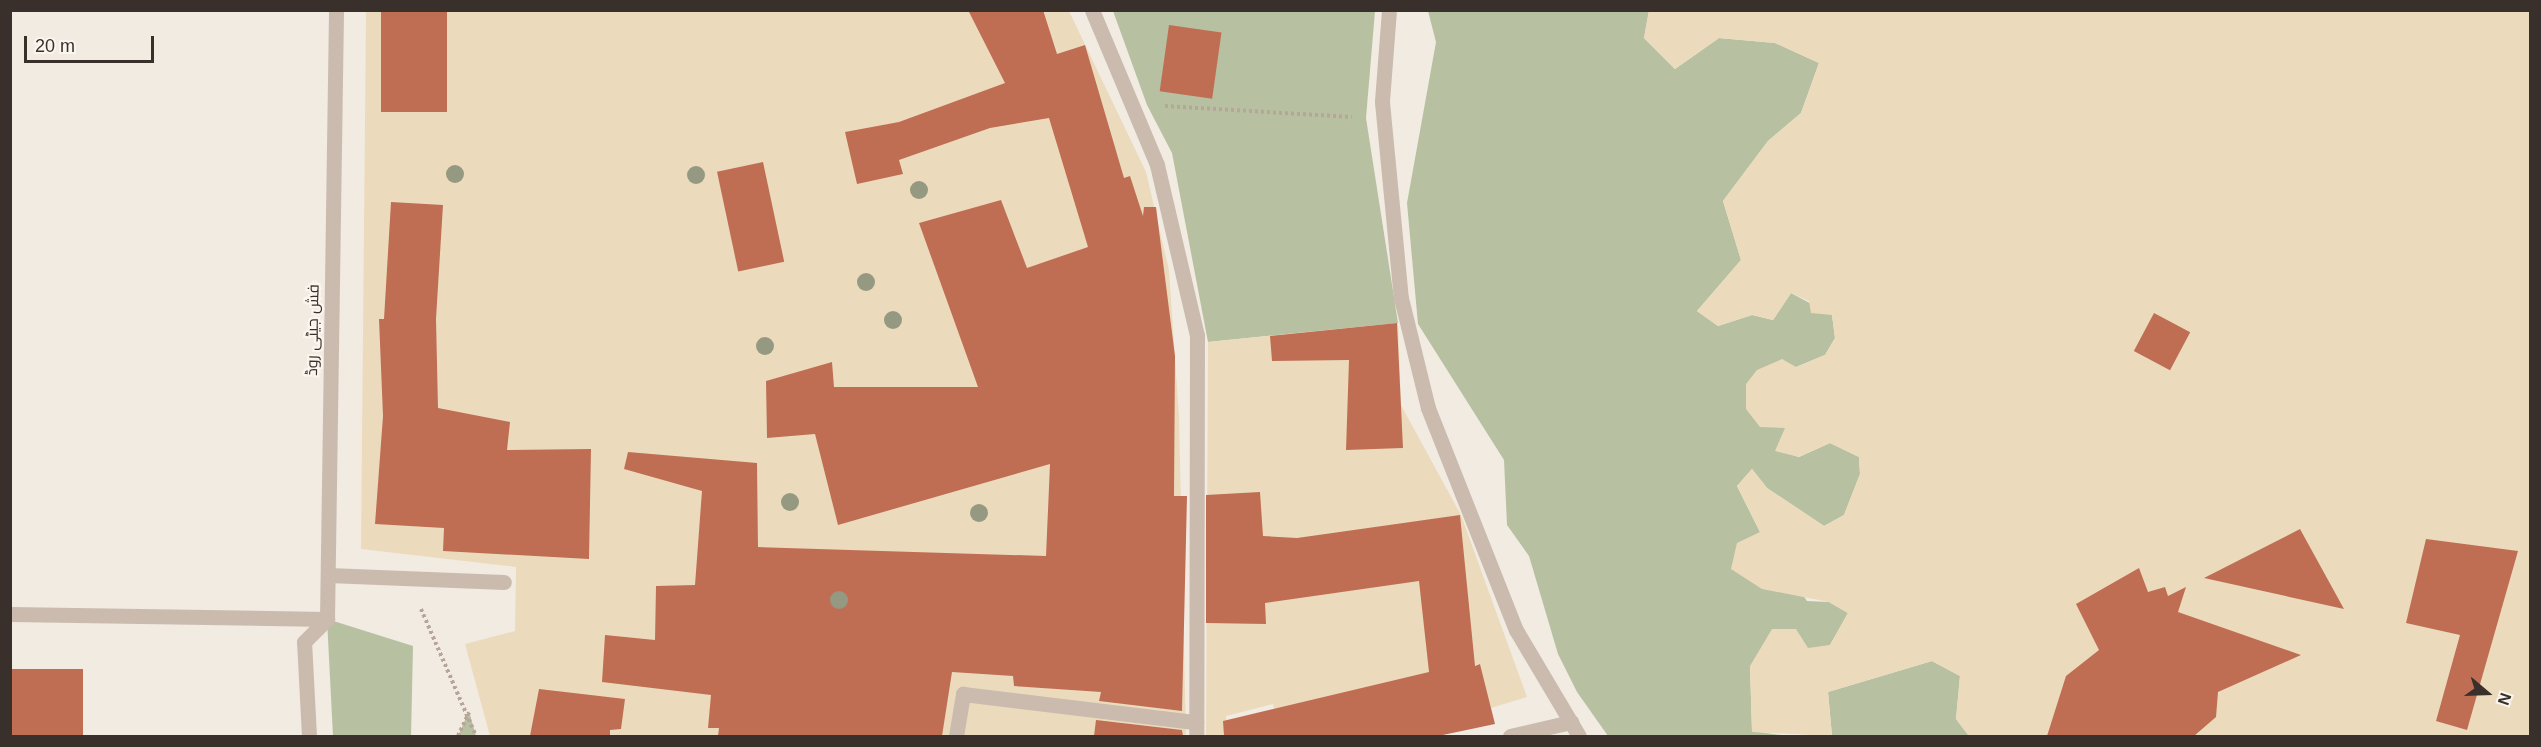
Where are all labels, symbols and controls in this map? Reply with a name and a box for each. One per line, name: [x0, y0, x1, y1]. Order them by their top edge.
scale bar: [27, 24, 158, 62]
text: 20 m: [35, 36, 75, 56]
street label: فش جیٹی روڈ: [303, 284, 323, 376]
north arrow: [2457, 663, 2517, 723]
text: N: [2495, 691, 2514, 707]

